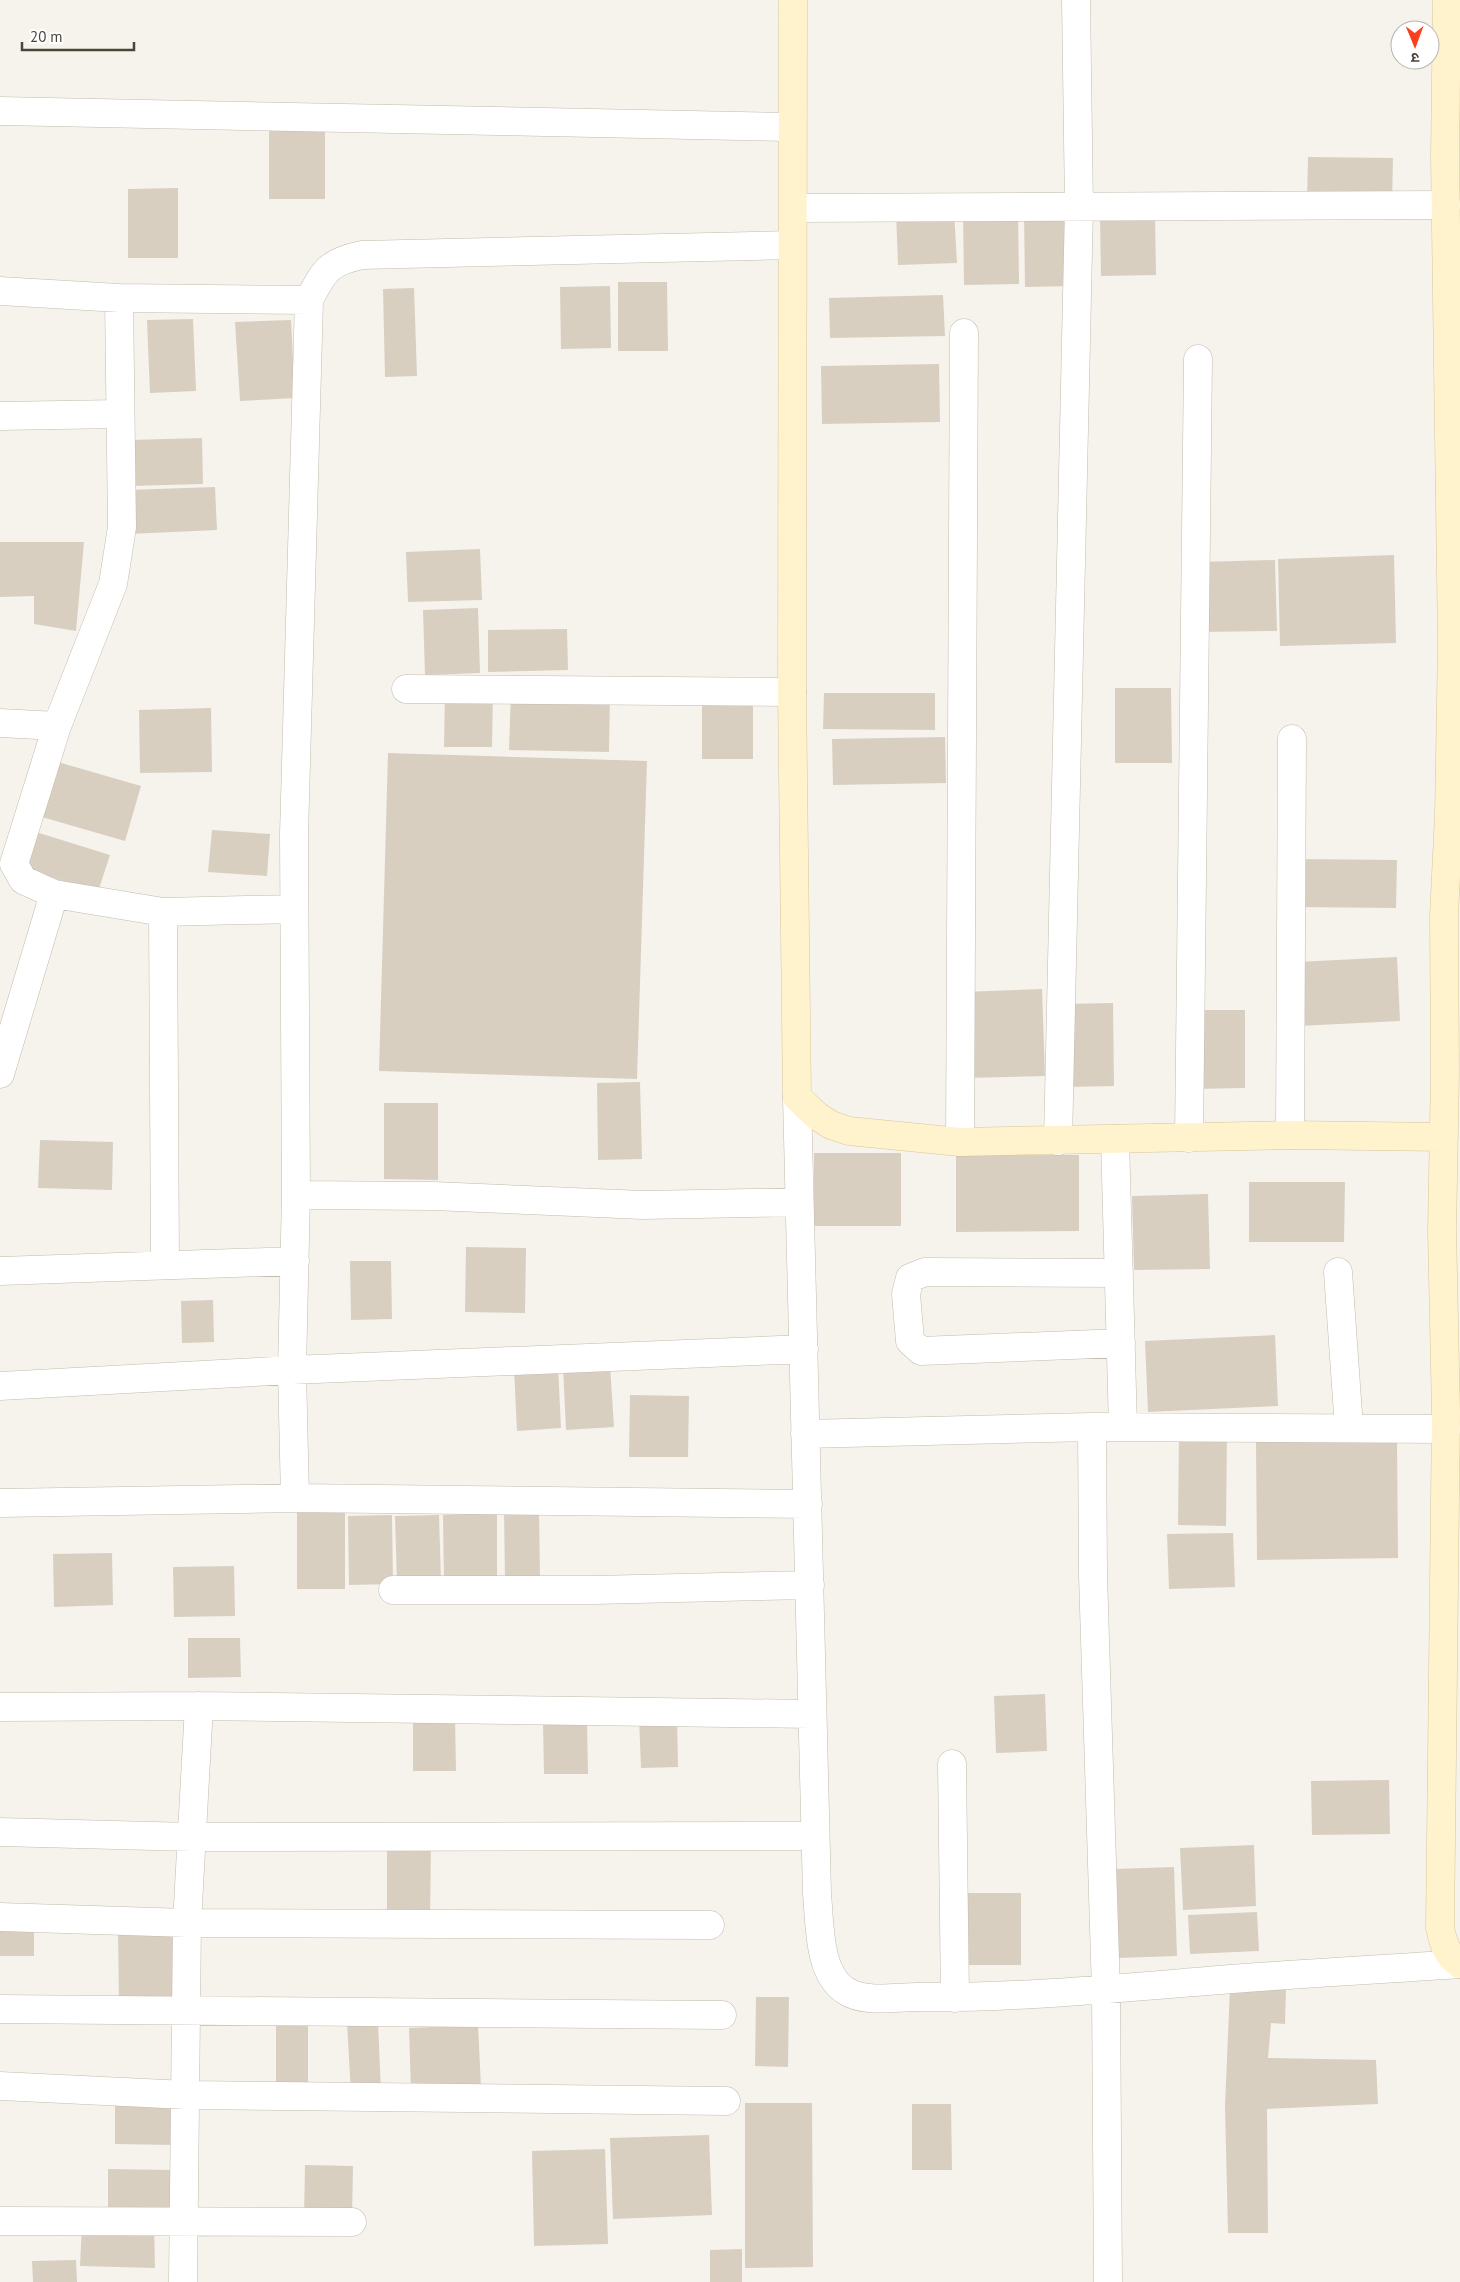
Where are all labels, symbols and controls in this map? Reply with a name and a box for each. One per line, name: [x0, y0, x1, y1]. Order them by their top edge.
scale bar: [22, 20, 135, 52]
north arrow: [1390, 20, 1440, 70]
text: 20 m: [30, 27, 63, 46]
text: उ: [1410, 49, 1419, 67]

